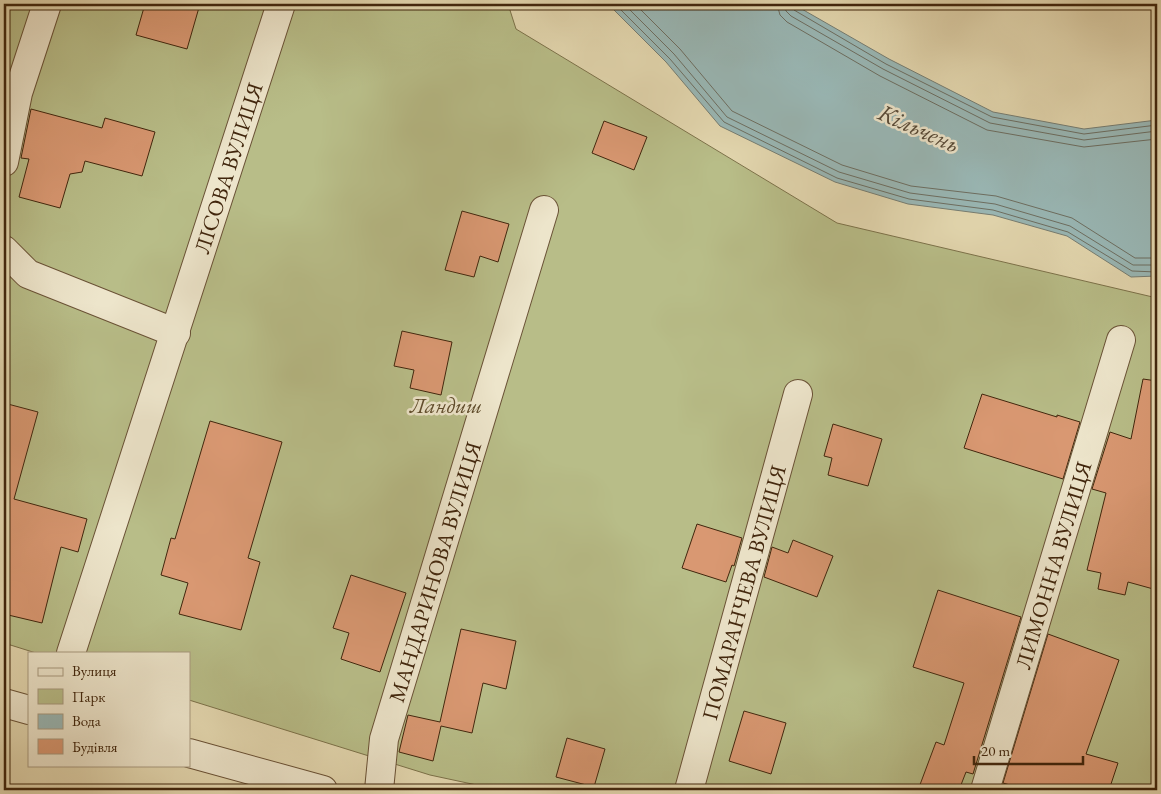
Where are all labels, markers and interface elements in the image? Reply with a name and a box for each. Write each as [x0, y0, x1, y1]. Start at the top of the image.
street label: ЛІСОВА ВУЛИЦЯ [187, 78, 269, 257]
water label: Кільчень [873, 96, 964, 160]
park label: Ландиш [409, 391, 482, 420]
street label: МАНДАРИНОВА ВУЛИЦЯ [381, 438, 488, 706]
street label: ЛИМОННА ВУЛИЦЯ [1008, 457, 1098, 672]
street label: ПОМАРАНЧЕВА ВУЛИЦЯ [694, 461, 792, 723]
legend [28, 652, 190, 766]
text: Вулиця [72, 661, 117, 680]
text: Парк [72, 687, 105, 706]
text: Вода [72, 711, 101, 730]
scale bar [974, 734, 1082, 766]
text: Будівля [72, 737, 118, 756]
text: 20 m [981, 741, 1010, 760]

